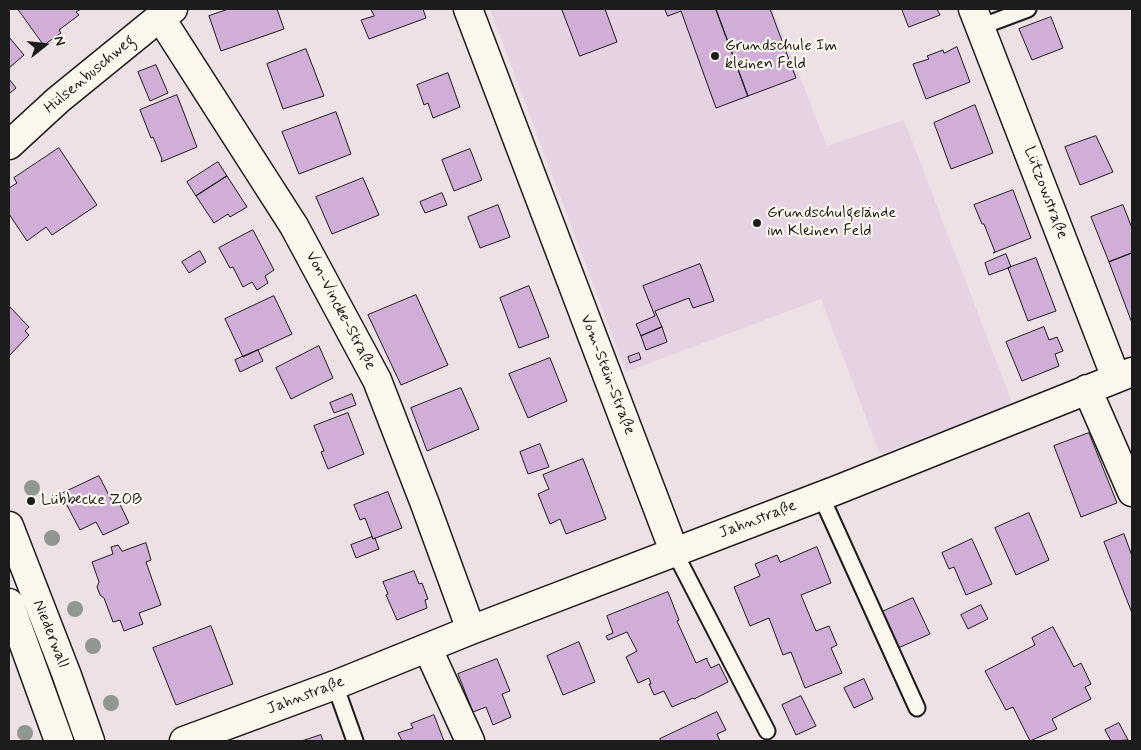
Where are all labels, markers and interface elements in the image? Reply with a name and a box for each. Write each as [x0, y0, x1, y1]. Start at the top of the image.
north arrow [20, 20, 70, 70]
street label: Hülsenbuschweg [41, 32, 139, 118]
text: N [49, 34, 69, 48]
place label: Grundschule Im kleinen Feld [725, 37, 837, 75]
marker: Grundschule Im kleinen Feld [709, 50, 721, 62]
street label: Lützowstraße [1019, 144, 1071, 242]
place label: Grundschulgelände im Kleinen Feld [767, 204, 896, 242]
marker: Grundschulgelände im Kleinen Feld [751, 217, 763, 229]
street label: Von-Vincke-Straße [301, 248, 379, 374]
street label: Vom-Stein-Straße [575, 312, 639, 438]
place label: Lübbecke ZOB [41, 491, 142, 511]
marker: Lübbecke ZOB [25, 495, 37, 507]
street label: Jahnstraße [717, 497, 799, 543]
street label: Niederwall [28, 598, 72, 670]
street label: Jahnstraße [265, 673, 347, 719]

